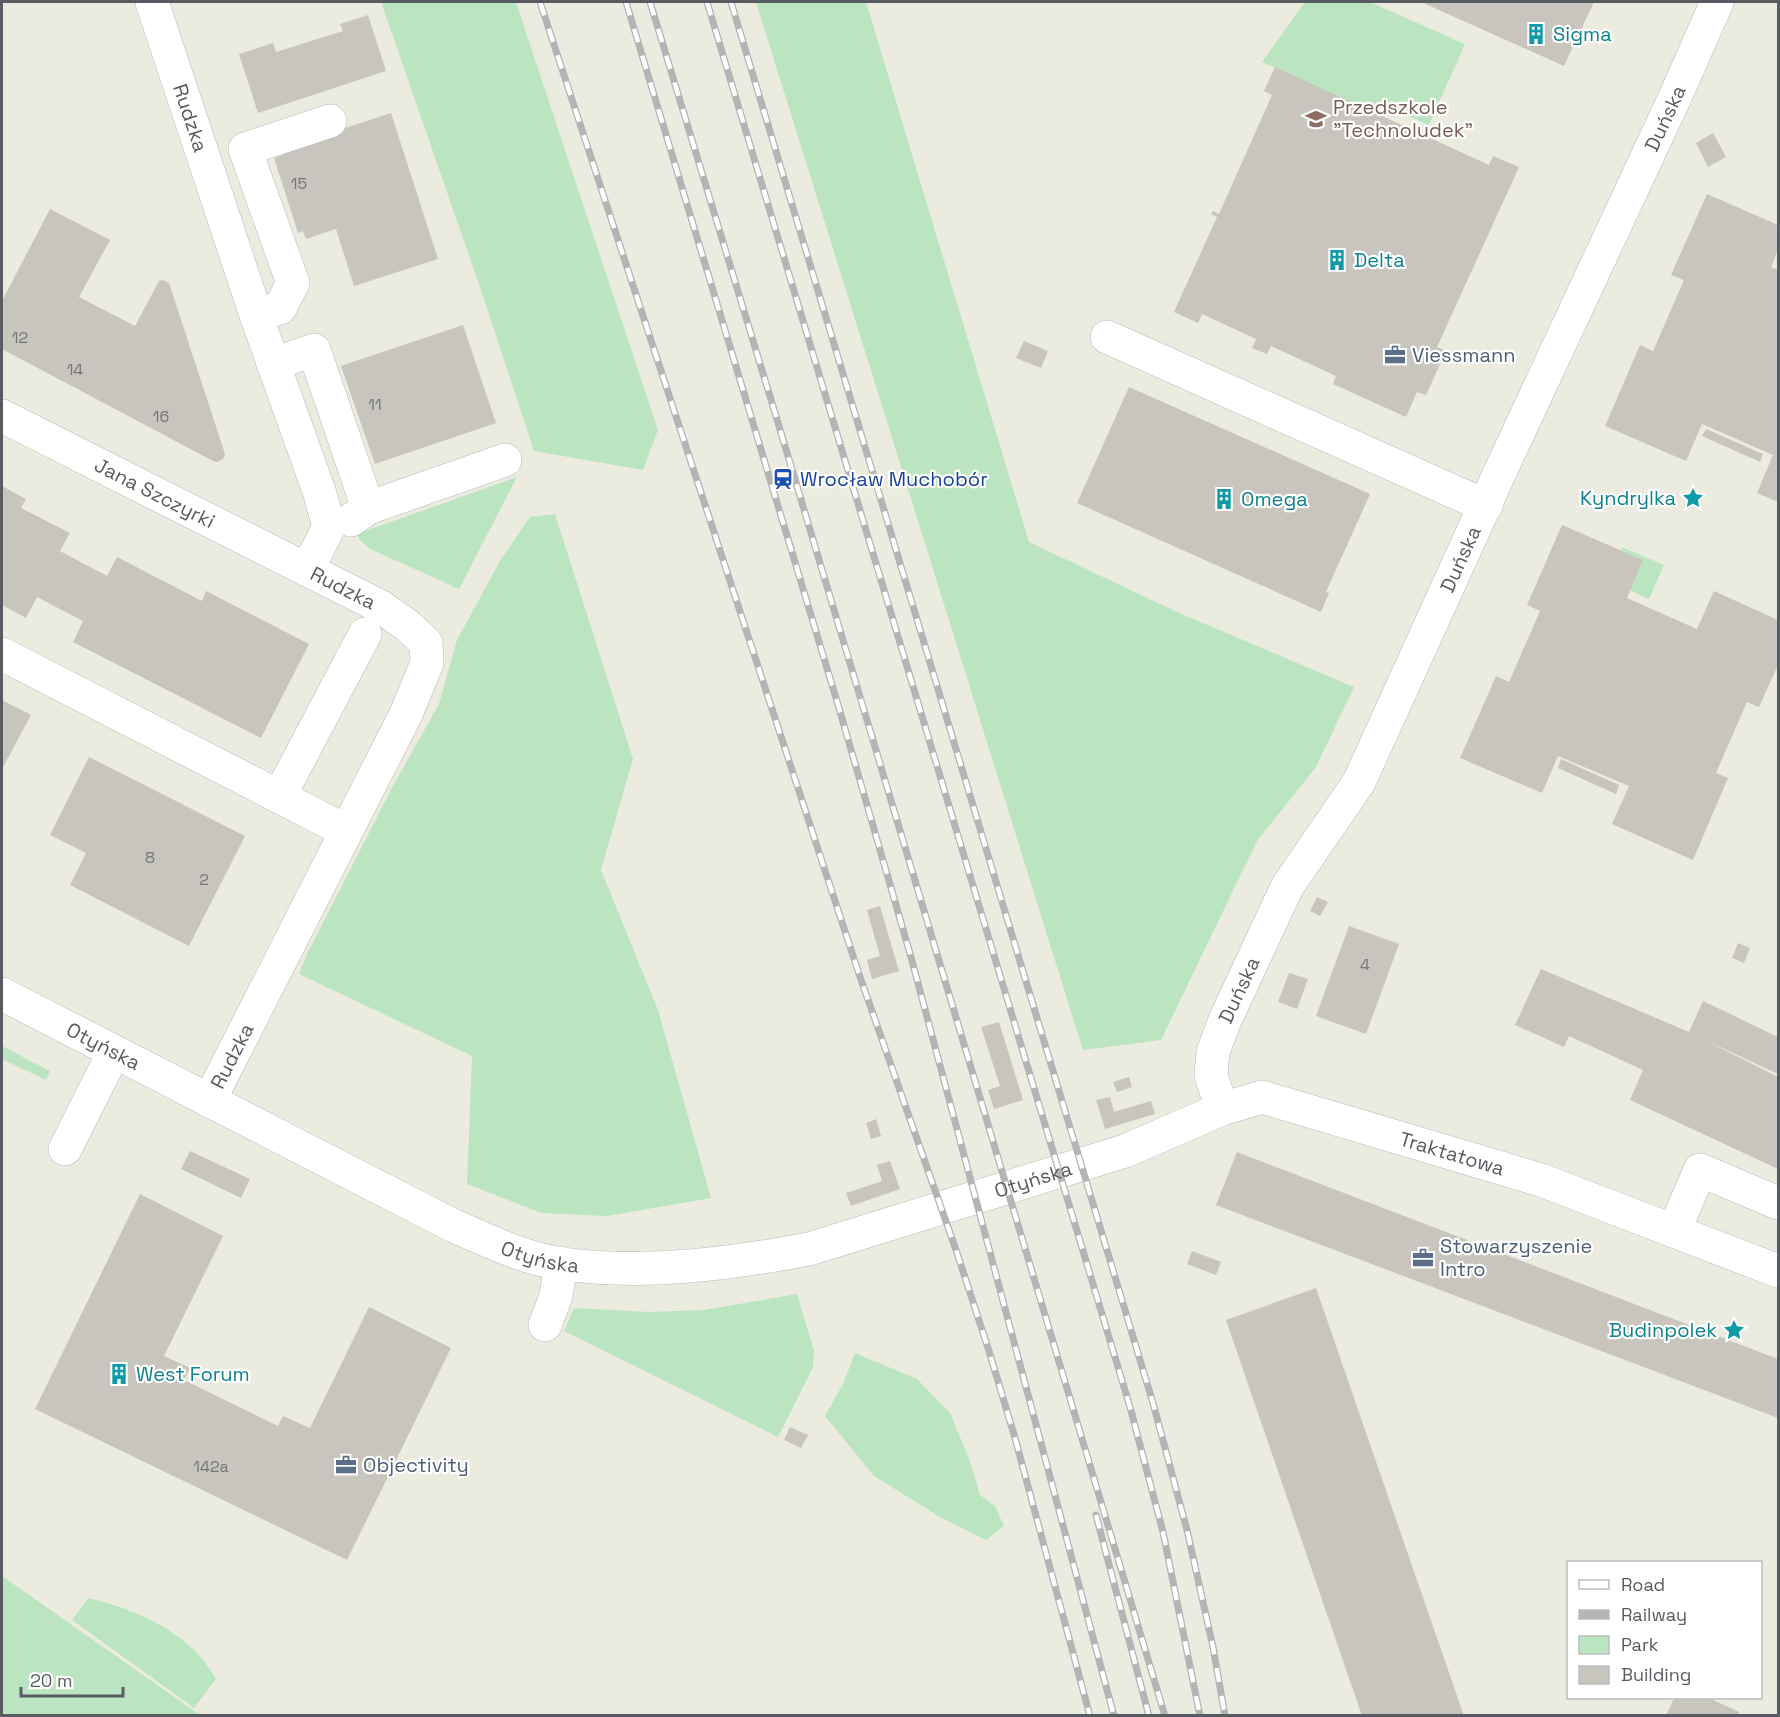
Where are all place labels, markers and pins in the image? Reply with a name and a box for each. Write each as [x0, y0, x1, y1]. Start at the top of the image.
place label: Sigma [1553, 21, 1612, 47]
building icon: Sigma [1524, 22, 1548, 46]
place label: Przedszkole "Technoludek" [1333, 94, 1473, 143]
school or university icon: Przedszkole "Technoludek" [1304, 107, 1328, 131]
place label: Delta [1354, 247, 1405, 273]
building icon: Delta [1325, 248, 1349, 272]
place label: Viessmann [1412, 342, 1515, 368]
office icon: Viessmann [1383, 343, 1407, 367]
place label: Wrocław Muchobór [800, 466, 988, 492]
station icon: Wrocław Muchobór [771, 467, 795, 491]
place label: Kyndrylka [1580, 485, 1676, 511]
place label: Omega [1241, 486, 1308, 512]
place icon: Kyndrylka [1681, 486, 1705, 510]
building icon: Omega [1212, 487, 1236, 511]
place label: Stowarzyszenie Intro [1440, 1233, 1592, 1282]
office icon: Stowarzyszenie Intro [1411, 1246, 1435, 1270]
place label: Budinpolek [1609, 1317, 1717, 1343]
place icon: Budinpolek [1722, 1318, 1746, 1342]
place label: West Forum [136, 1361, 250, 1387]
building icon: West Forum [107, 1362, 131, 1386]
place label: Objectivity [363, 1452, 469, 1478]
office icon: Objectivity [334, 1453, 358, 1477]

